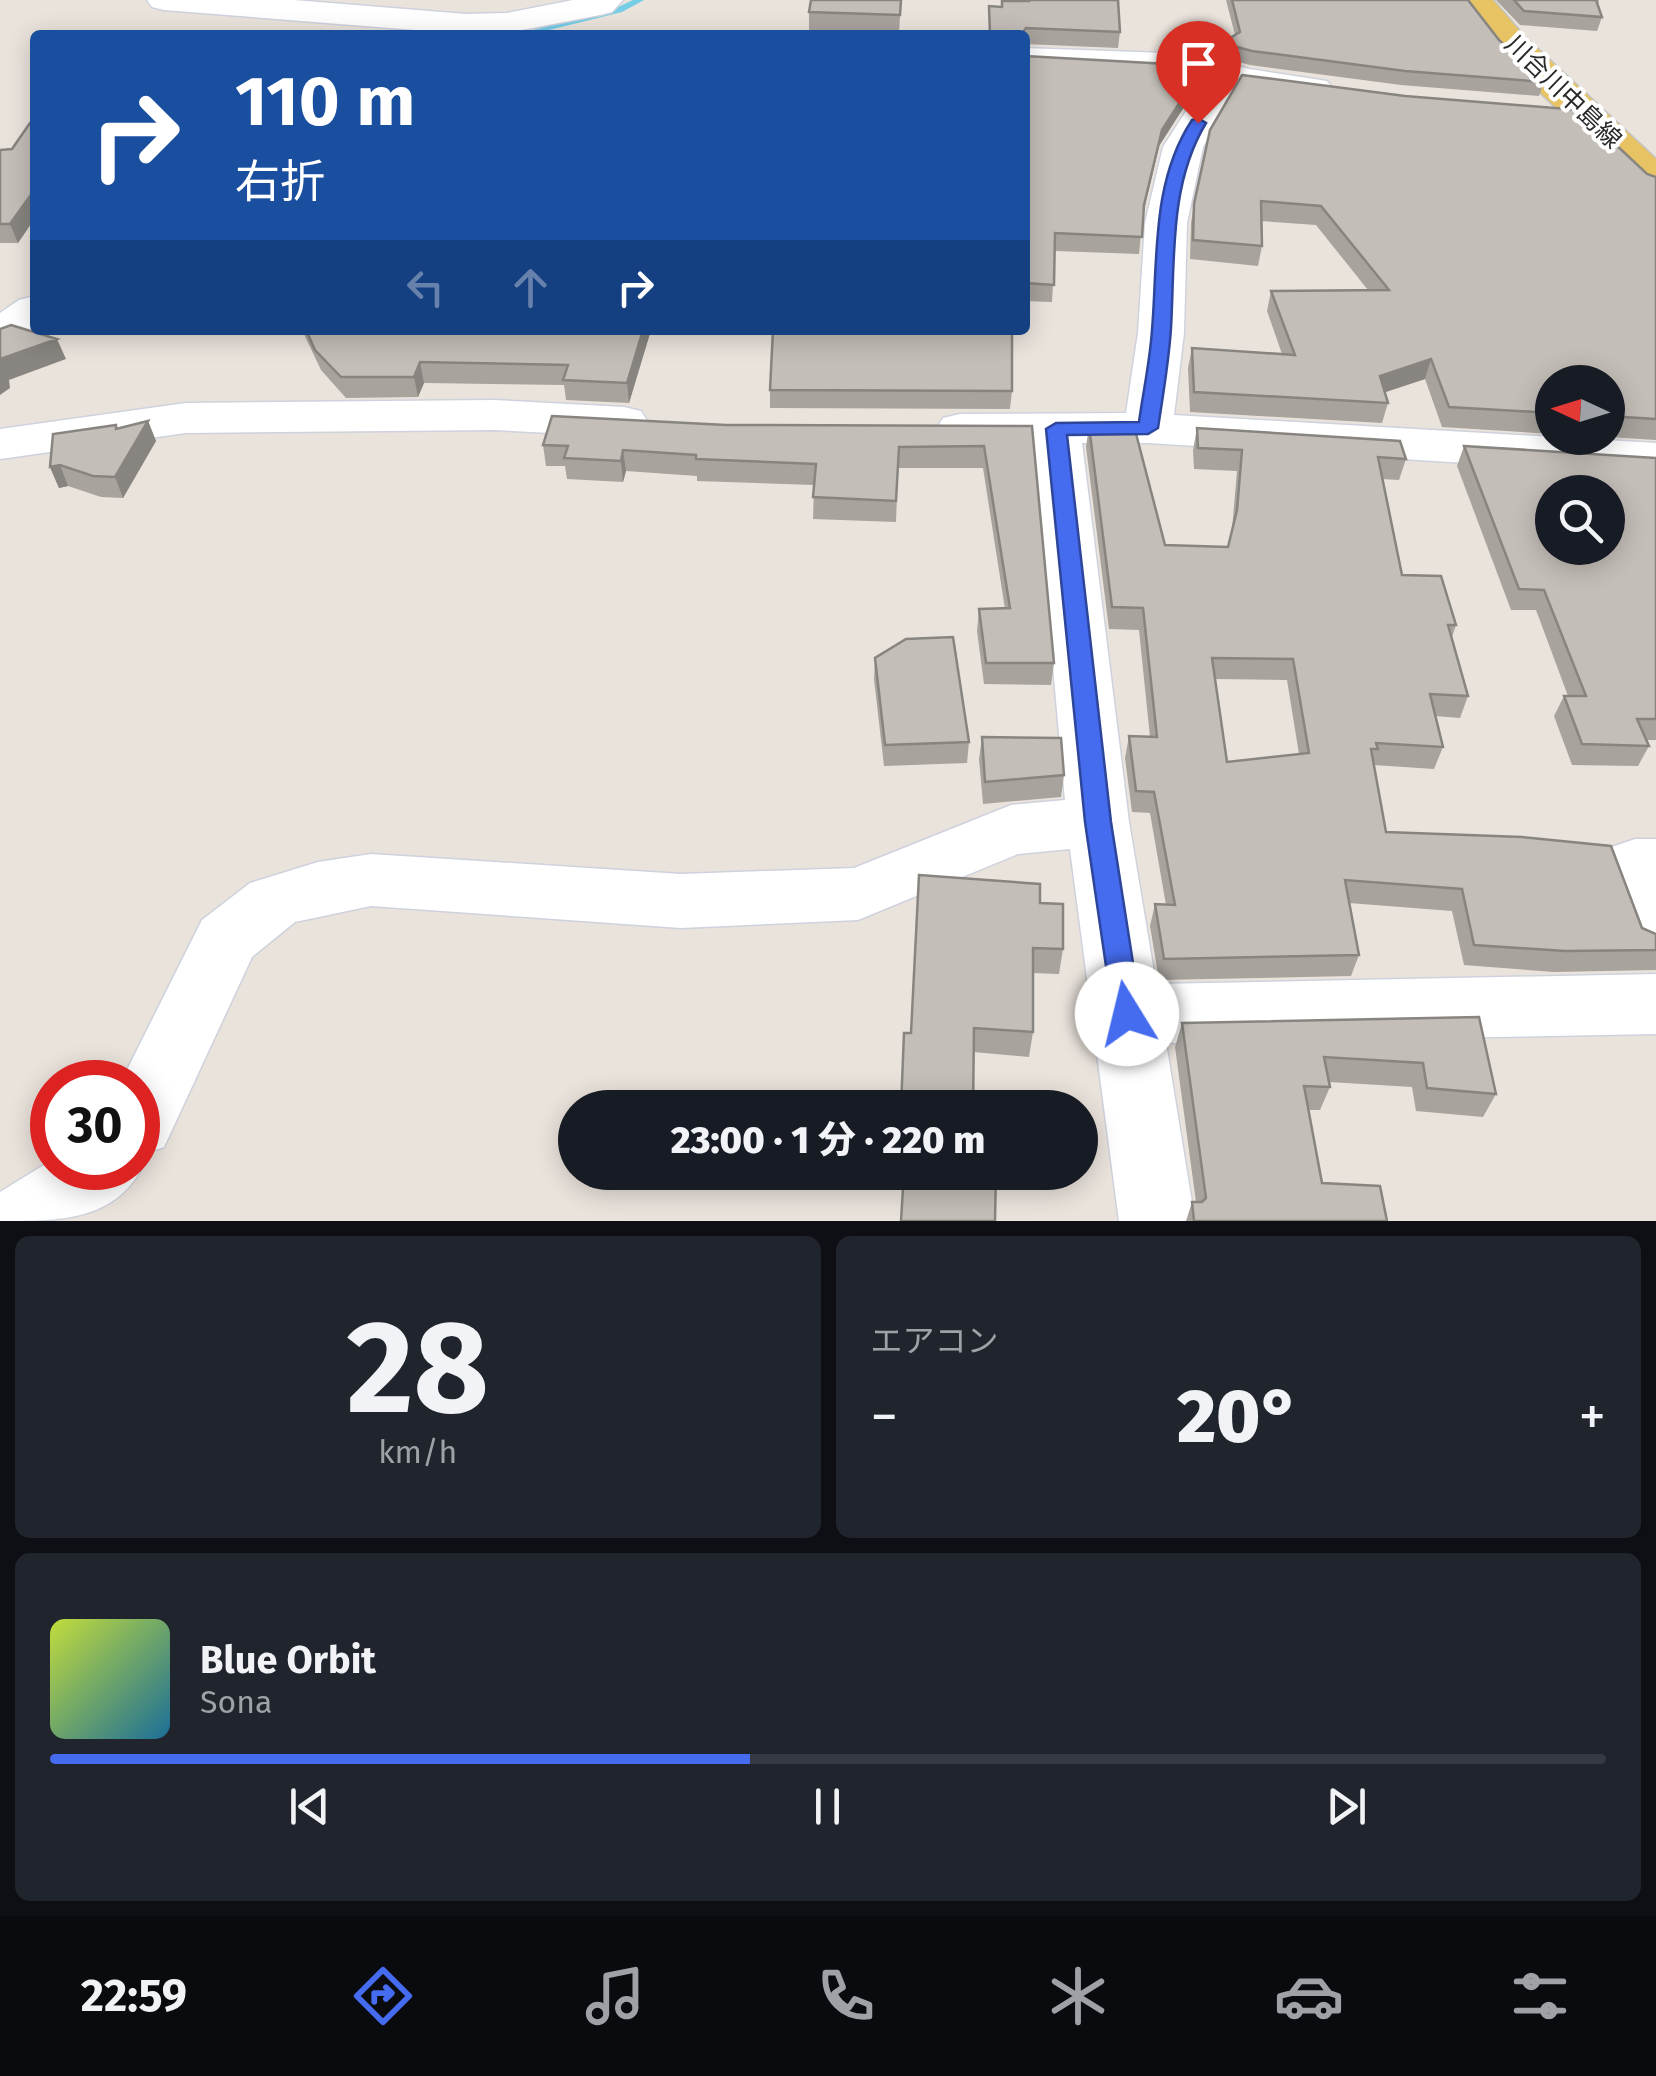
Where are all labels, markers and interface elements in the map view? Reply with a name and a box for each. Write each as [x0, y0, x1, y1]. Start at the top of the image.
pin [1156, 21, 1241, 124]
street label: 川合川中島線 [1499, 29, 1627, 155]
icon: arrive [1171, 36, 1226, 91]
text: 110 m [235, 60, 415, 144]
icon: right [70, 70, 200, 200]
text: 右折 [235, 155, 325, 209]
icon: left [398, 260, 453, 315]
icon: ahead [503, 260, 558, 315]
icon: right [608, 260, 663, 315]
north arrow [1535, 365, 1625, 455]
map controls [1535, 365, 1625, 565]
button: search [1535, 475, 1625, 565]
position arrow [1075, 962, 1179, 1066]
speed limit sign: 30 [30, 1060, 160, 1190]
text: 23:00 · 1 分 · 220 m [671, 1117, 985, 1163]
text: 28 [346, 1290, 489, 1446]
text: エアコン [871, 1322, 999, 1360]
text: 20° [1177, 1372, 1300, 1462]
text: − [871, 1384, 898, 1450]
text: + [1579, 1384, 1606, 1450]
text: km/h [378, 1433, 457, 1471]
text: Blue Orbit [200, 1637, 376, 1683]
text: Sona [200, 1683, 272, 1721]
icon: previous [282, 1779, 337, 1834]
icon: pause [800, 1779, 855, 1834]
icon: next [1319, 1779, 1374, 1834]
icon: directions [348, 1961, 418, 2031]
icon: music [580, 1961, 650, 2031]
icon: phone [811, 1961, 881, 2031]
icon: climate [1043, 1961, 1113, 2031]
icon: car [1274, 1961, 1344, 2031]
icon: filters [1505, 1961, 1575, 2031]
text: 22:59 [81, 1969, 187, 2023]

